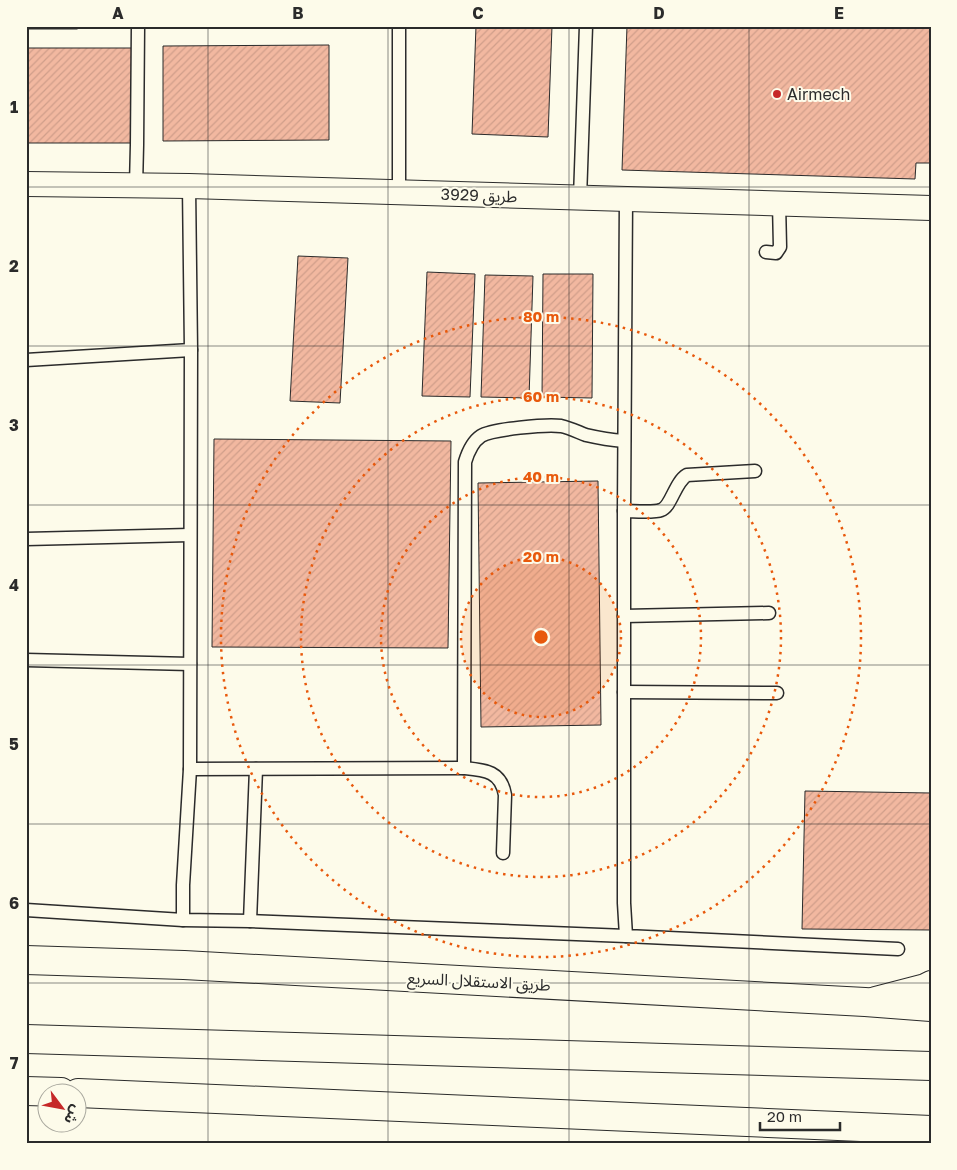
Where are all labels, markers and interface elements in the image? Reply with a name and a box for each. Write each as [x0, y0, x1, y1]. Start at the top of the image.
text: A [112, 3, 124, 23]
text: B [292, 3, 304, 23]
text: C [472, 3, 484, 23]
text: D [653, 3, 665, 23]
text: E [834, 3, 844, 23]
place label: Airmech [787, 84, 850, 104]
marker: Airmech [771, 88, 783, 100]
text: 1 [10, 97, 18, 117]
street label: طريق 3929 [440, 184, 518, 207]
text: 2 [9, 256, 19, 276]
text: 80 m [523, 307, 559, 325]
text: 60 m [523, 387, 559, 405]
text: 3 [9, 415, 19, 435]
text: 40 m [523, 467, 559, 485]
text: 20 m [523, 547, 559, 565]
text: 4 [9, 575, 19, 595]
centre of rings [532, 628, 550, 646]
text: 5 [9, 734, 19, 754]
text: 6 [9, 893, 19, 913]
street label: طريق الاستقلال السريع [407, 967, 551, 998]
text: 7 [10, 1053, 19, 1073]
north arrow [38, 1082, 88, 1132]
scale bar [760, 1100, 840, 1132]
text: ش [61, 1103, 86, 1128]
text: 20 m [767, 1107, 802, 1125]

